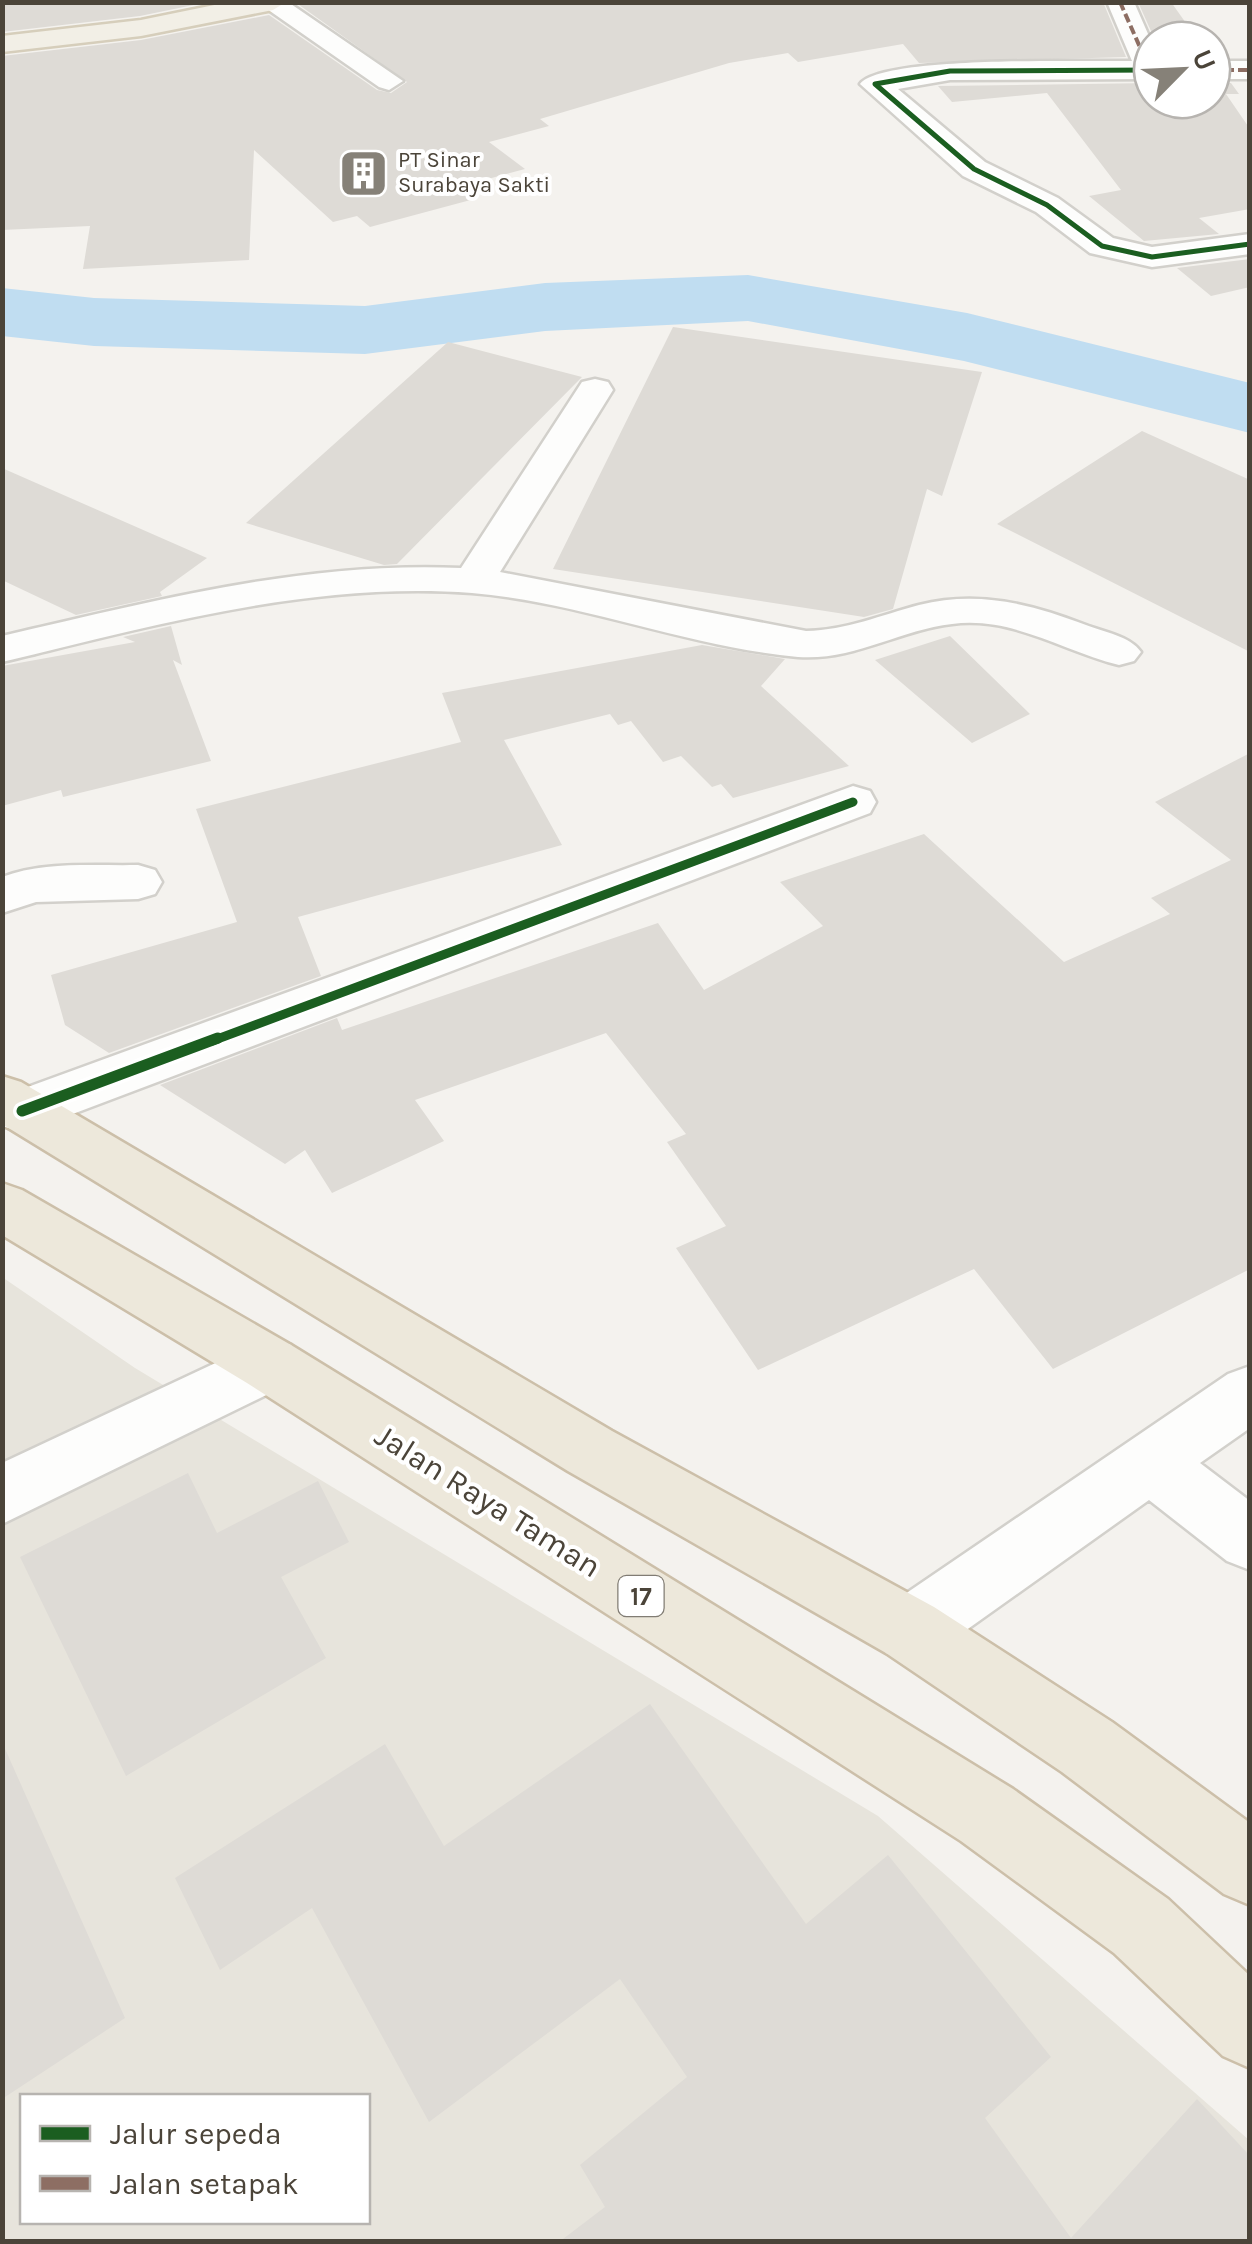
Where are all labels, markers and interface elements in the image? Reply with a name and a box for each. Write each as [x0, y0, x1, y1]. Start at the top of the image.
north arrow [1132, 20, 1232, 120]
text: U [1185, 44, 1223, 76]
building icon: PT Sinar Surabaya Sakti [337, 147, 389, 199]
place label: PT Sinar Surabaya Sakti [398, 147, 550, 198]
street label: Jalan Raya Taman [368, 1417, 608, 1585]
road number: 17 [618, 1576, 664, 1616]
legend [20, 2094, 370, 2224]
text: Jalur sepeda [110, 2116, 282, 2152]
text: Jalan setapak [110, 2166, 299, 2202]

